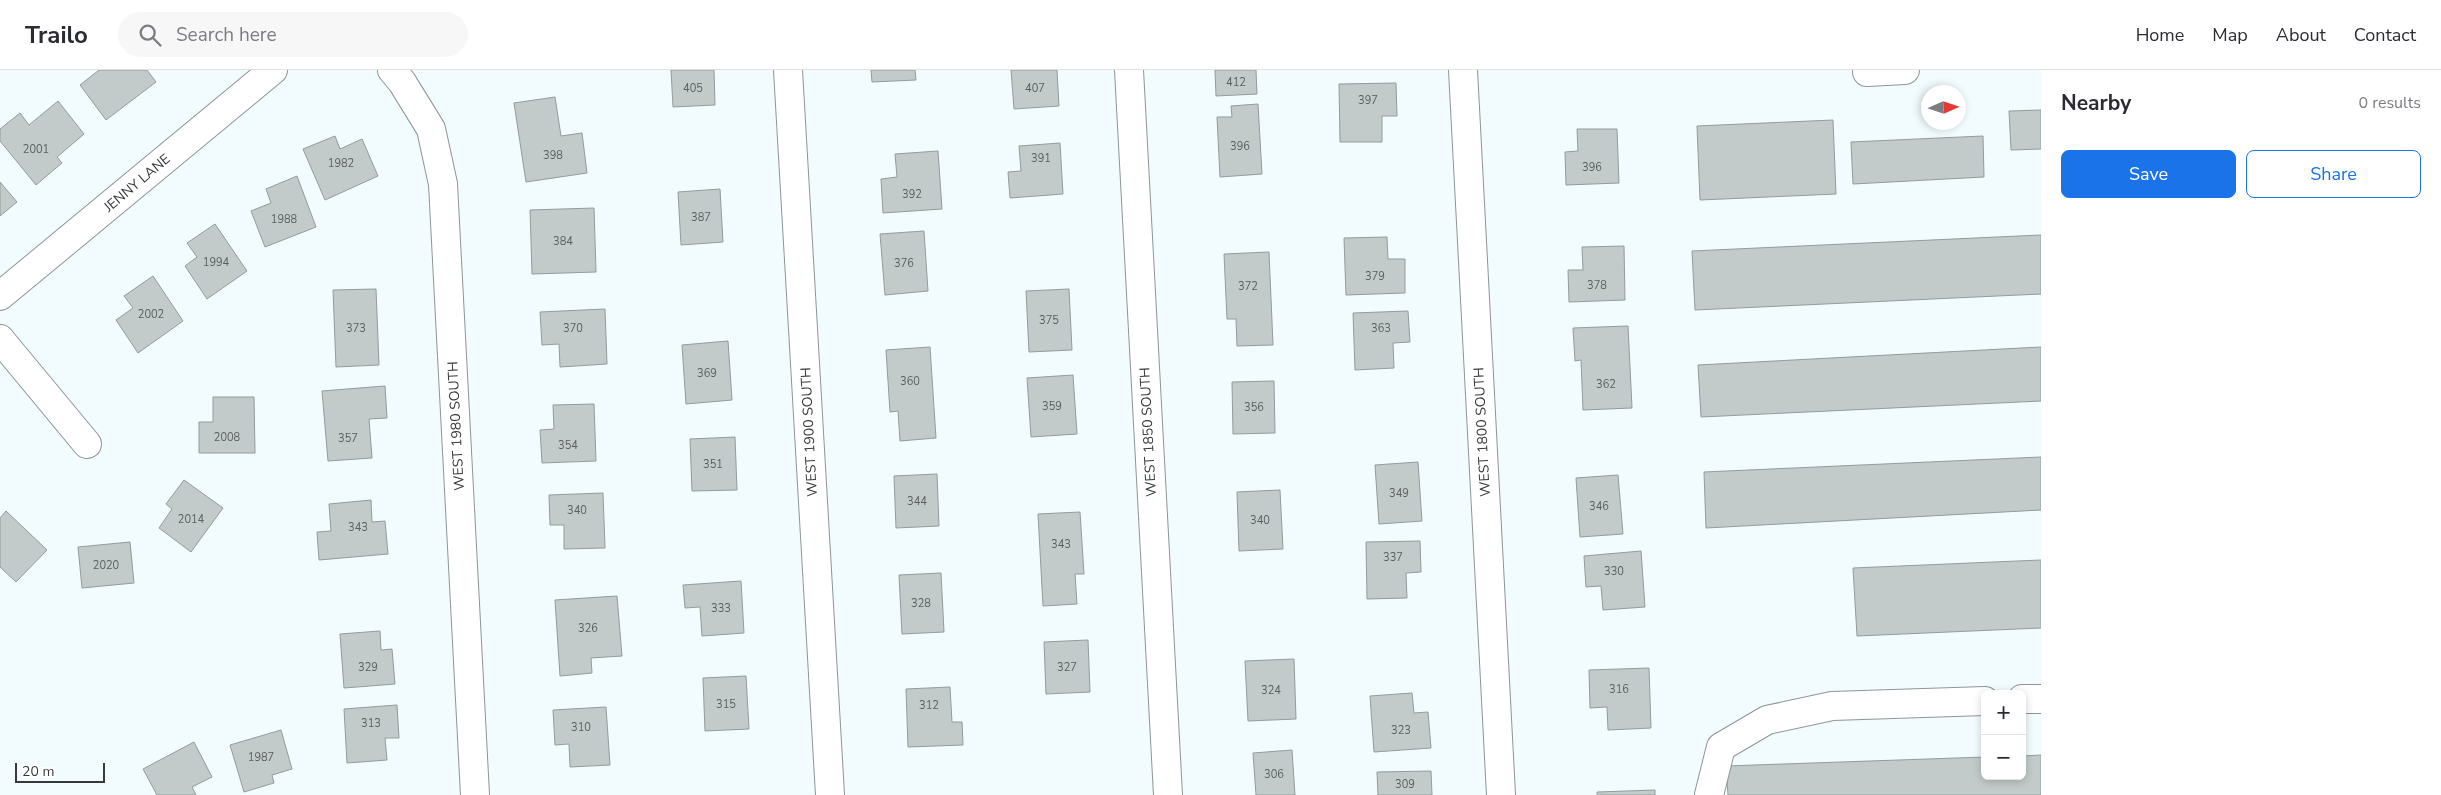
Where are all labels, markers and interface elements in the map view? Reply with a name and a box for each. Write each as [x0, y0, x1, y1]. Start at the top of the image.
search box [118, 12, 468, 57]
text: Trailo [25, 19, 88, 51]
icon: search [136, 21, 164, 49]
text: Search here [176, 22, 277, 48]
text: Home [2136, 23, 2184, 47]
text: Map [2212, 23, 2248, 47]
text: About [2276, 23, 2326, 47]
text: Contact [2354, 23, 2416, 47]
house number: 412 [1226, 75, 1246, 90]
house number: 405 [683, 81, 703, 96]
house number: 407 [1025, 81, 1045, 96]
north arrow [1921, 85, 1966, 130]
text: Nearby [2061, 89, 2131, 117]
text: 0 results [2359, 92, 2421, 114]
house number: 397 [1358, 93, 1378, 108]
house number: 396 [1230, 139, 1250, 154]
house number: 2001 [23, 142, 49, 157]
house number: 398 [543, 148, 563, 163]
street label: JENNY LANE [99, 150, 174, 217]
button: Save [2061, 150, 2236, 198]
button: Share [2246, 150, 2421, 198]
house number: 391 [1031, 151, 1051, 166]
house number: 1982 [328, 156, 354, 171]
house number: 396 [1582, 160, 1602, 175]
house number: 392 [902, 187, 922, 202]
house number: 387 [691, 210, 711, 225]
house number: 1988 [271, 212, 298, 227]
house number: 384 [553, 234, 573, 249]
house number: 1994 [203, 255, 230, 270]
house number: 376 [894, 256, 914, 271]
house number: 379 [1365, 269, 1385, 284]
house number: 378 [1587, 278, 1607, 293]
house number: 372 [1238, 279, 1258, 294]
house number: 2002 [138, 307, 164, 322]
house number: 375 [1039, 313, 1059, 328]
house number: 373 [346, 321, 366, 336]
house number: 370 [563, 321, 583, 336]
house number: 363 [1371, 321, 1391, 336]
street label: WEST 1980 SOUTH [443, 361, 469, 491]
house number: 369 [697, 366, 717, 381]
street label: WEST 1900 SOUTH [796, 367, 822, 497]
street label: WEST 1850 SOUTH [1135, 367, 1161, 497]
street label: WEST 1800 SOUTH [1469, 367, 1495, 497]
house number: 360 [900, 374, 920, 389]
house number: 362 [1596, 377, 1616, 392]
house number: 359 [1042, 399, 1062, 414]
house number: 356 [1244, 400, 1264, 415]
house number: 2008 [214, 430, 241, 445]
house number: 357 [338, 431, 358, 446]
house number: 354 [558, 438, 578, 453]
house number: 351 [703, 457, 723, 472]
house number: 349 [1389, 486, 1409, 501]
house number: 344 [907, 494, 927, 509]
house number: 346 [1589, 499, 1609, 514]
house number: 340 [567, 503, 587, 518]
house number: 2014 [178, 512, 205, 527]
house number: 340 [1250, 513, 1270, 528]
house number: 343 [348, 520, 368, 535]
house number: 343 [1051, 537, 1071, 552]
house number: 337 [1383, 550, 1403, 565]
house number: 2020 [93, 558, 120, 573]
house number: 330 [1604, 564, 1624, 579]
house number: 328 [911, 596, 931, 611]
house number: 333 [711, 601, 731, 616]
house number: 326 [578, 621, 598, 636]
house number: 329 [358, 660, 378, 675]
house number: 327 [1057, 660, 1077, 675]
house number: 316 [1609, 682, 1629, 697]
house number: 324 [1261, 683, 1281, 698]
map controls [1981, 690, 2026, 780]
button: + [1981, 690, 2026, 735]
house number: 315 [716, 697, 736, 712]
house number: 312 [919, 698, 939, 713]
house number: 313 [361, 716, 381, 731]
house number: 310 [571, 720, 591, 735]
house number: 323 [1391, 723, 1411, 738]
button: − [1981, 735, 2026, 780]
house number: 1987 [248, 750, 274, 765]
scale bar [15, 760, 105, 783]
text: 20 m [22, 762, 54, 781]
house number: 306 [1264, 767, 1284, 782]
house number: 309 [1395, 777, 1415, 792]

